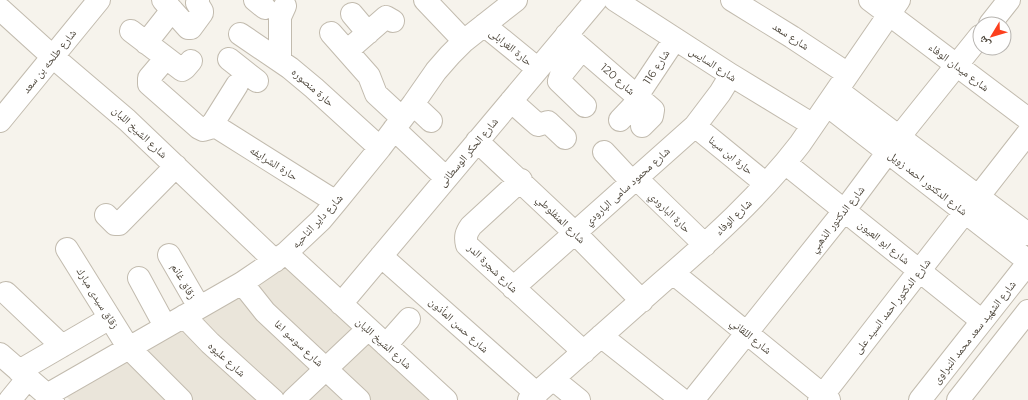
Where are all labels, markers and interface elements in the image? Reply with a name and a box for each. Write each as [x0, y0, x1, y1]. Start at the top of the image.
north arrow [972, 16, 1012, 56]
street label: شارع سعد [770, 19, 812, 53]
street label: حارة الغرابلى [487, 25, 535, 69]
street label: شارع طلحه بن سعد [19, 26, 79, 96]
street label: شارع ميدان الوفاء [926, 40, 992, 94]
street label: شارع السايس [687, 43, 739, 85]
street label: شارع 116 [640, 47, 672, 87]
street label: شارع 120 [598, 60, 638, 98]
street label: حارة منصوره [289, 65, 337, 109]
street label: شارع الشيخ اللبان [110, 103, 170, 161]
street label: شارع الحكر الوسطانى [435, 115, 501, 189]
street label: حارة ابن سينا [706, 133, 756, 177]
street label: حارة الشرايفه [248, 143, 300, 183]
street label: شارع محمود سامى البارودي [581, 144, 674, 229]
street label: شارع الدكتور احمد زويل [886, 148, 970, 218]
street label: شارع الدكتور الذهبي [806, 183, 869, 256]
street label: حارة البارودي [645, 189, 694, 237]
street label: شارع داير الناحيه [288, 191, 346, 251]
street label: شارع المنفلوطي [532, 192, 589, 247]
street label: شارع الوفاء [712, 196, 754, 238]
street label: شارع ابو العيون [855, 217, 913, 267]
street label: شارع شجرة الدر [464, 240, 521, 295]
street label: شارع الدكتور احمد السيد على [850, 256, 934, 356]
street label: زقاق غانم [167, 261, 200, 302]
street label: زقاق سيدى مبارك [74, 265, 122, 331]
street label: شارع الشهيد سعد محمد النبراوى [929, 277, 1019, 387]
street label: شارع حسن المأذون [426, 294, 492, 356]
street label: شارع الشيخ اللبان [353, 314, 415, 372]
street label: شارع اللقاني [726, 315, 774, 358]
street label: شارع سوسو اغا [271, 317, 327, 369]
street label: شارع عليوه [205, 339, 249, 379]

